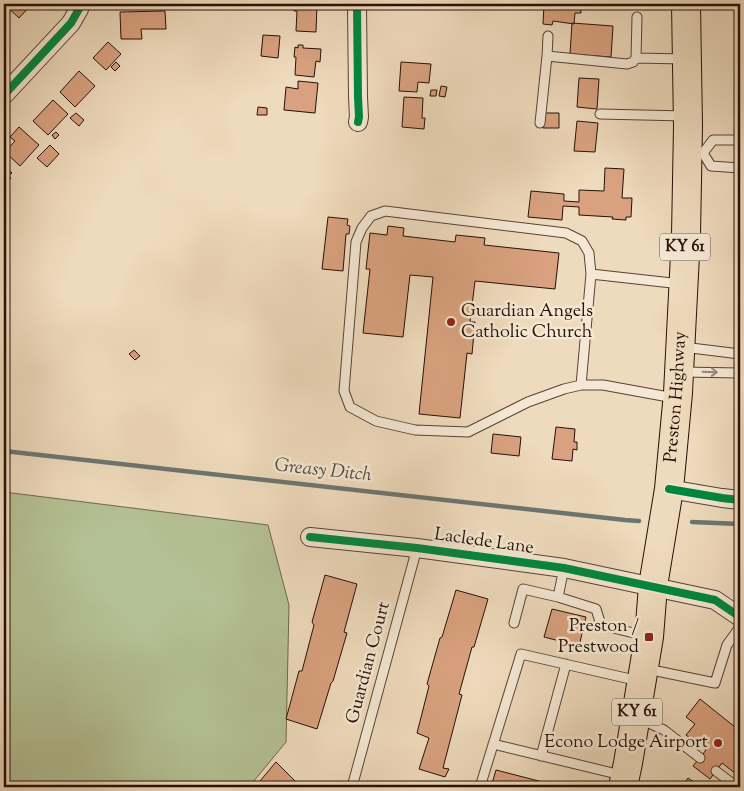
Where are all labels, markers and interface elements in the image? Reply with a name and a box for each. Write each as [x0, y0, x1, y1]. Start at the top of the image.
road number: KY 61 [660, 233, 710, 260]
place label: Guardian Angels Catholic Church [461, 299, 593, 346]
marker: Guardian Angels Catholic Church [445, 316, 457, 328]
street label: Preston Highway [659, 331, 694, 464]
one-way arrow [701, 368, 717, 377]
water label: Greasy Ditch [273, 452, 374, 490]
street label: Laclede Lane [432, 522, 536, 562]
street label: Guardian Court [340, 599, 398, 727]
place label: Preston / Prestwood [558, 614, 640, 661]
marker: Preston / Prestwood [643, 631, 655, 643]
road number: KY 61 [612, 699, 662, 726]
place label: Econo Lodge Airport [544, 730, 708, 756]
marker: Econo Lodge Airport [712, 737, 724, 749]

